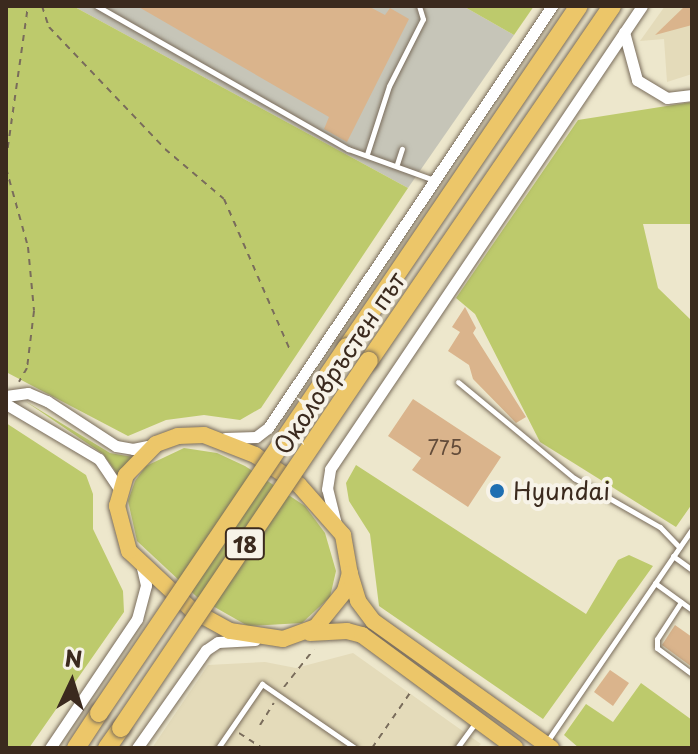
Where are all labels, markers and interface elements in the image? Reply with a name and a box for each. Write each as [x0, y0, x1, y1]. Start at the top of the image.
street label: Околовръстен път [267, 266, 411, 460]
house number: 775 [428, 435, 462, 459]
place label: Hyundai [513, 477, 610, 505]
marker: Hyundai [488, 482, 506, 500]
road number: 18 [223, 526, 267, 562]
text: N [64, 640, 84, 675]
north arrow [32, 642, 112, 722]

